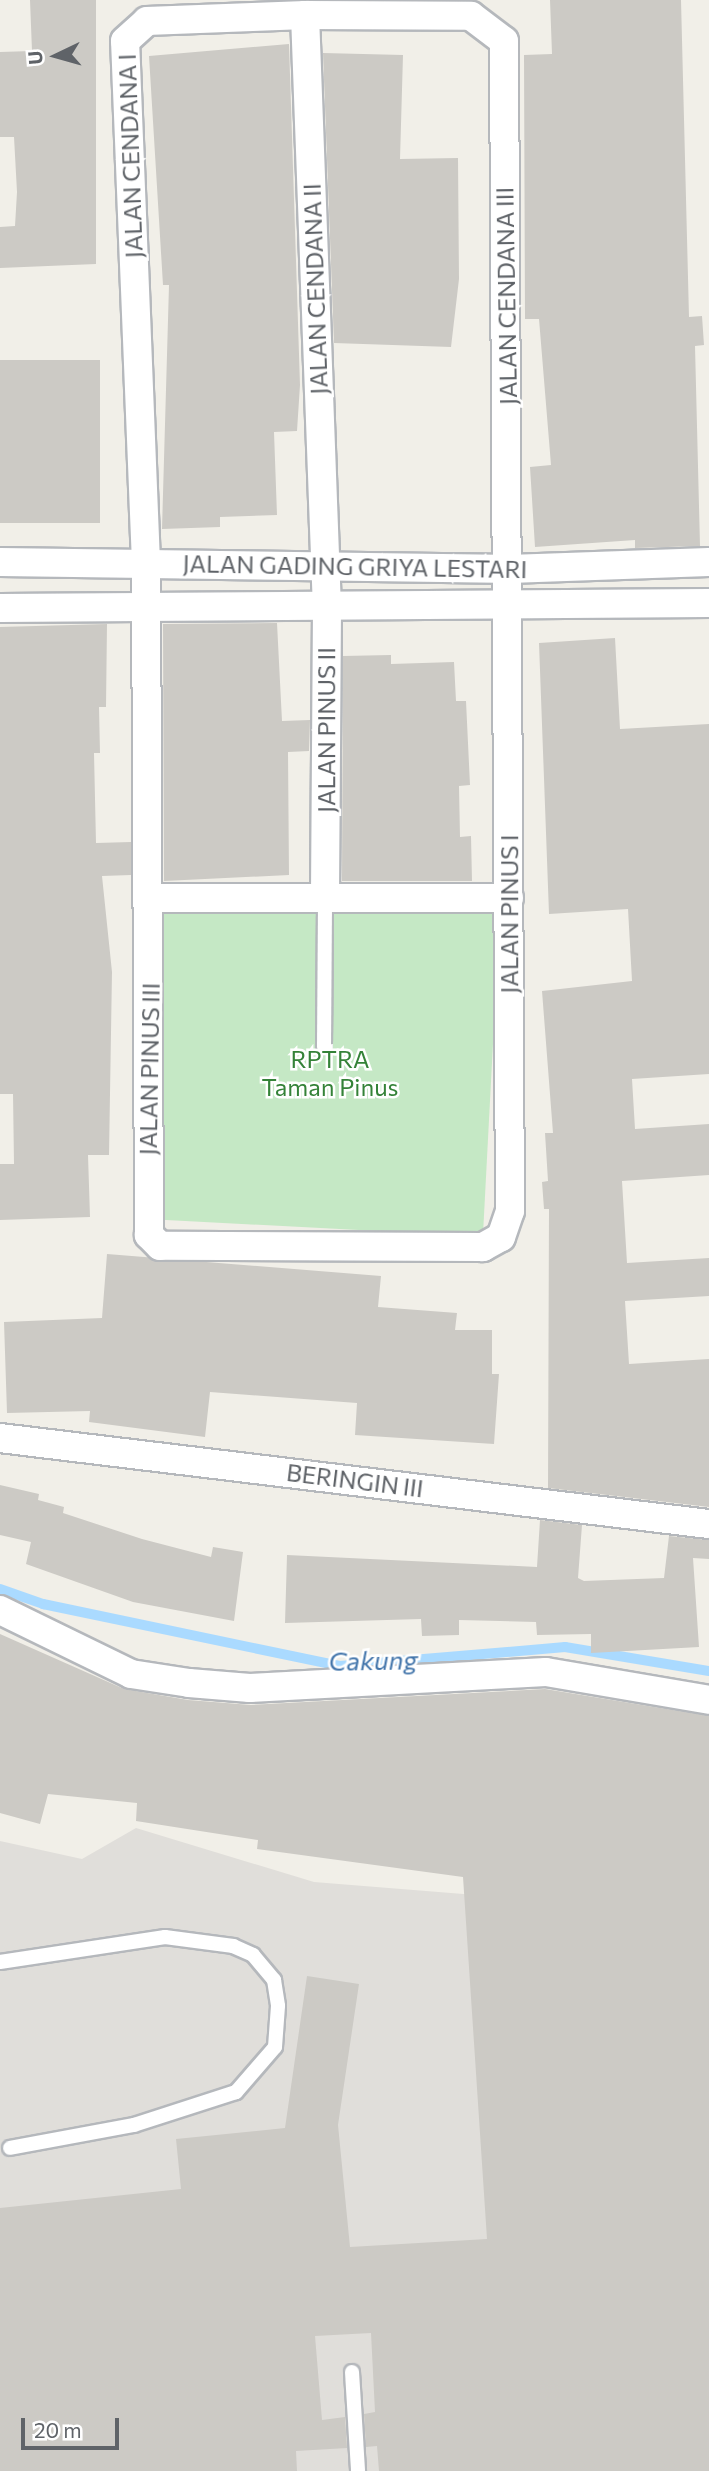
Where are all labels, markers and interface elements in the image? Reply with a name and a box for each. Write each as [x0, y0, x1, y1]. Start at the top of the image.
north arrow [21, 21, 91, 91]
text: U [23, 50, 47, 66]
street label: JALAN CENDANA I [112, 53, 148, 259]
street label: JALAN CENDANA II [297, 183, 333, 395]
street label: JALAN CENDANA III [490, 187, 522, 405]
street label: JALAN GADING GRIYA LESTARI [182, 549, 528, 583]
street label: JALAN PINUS II [312, 647, 340, 813]
street label: JALAN PINUS I [495, 834, 523, 994]
street label: JALAN PINUS III [133, 982, 165, 1156]
park label: RPTRA Taman Pinus [261, 1045, 399, 1101]
street label: BERINGIN III [285, 1457, 425, 1503]
water label: Cakung [328, 1644, 418, 1676]
scale bar [24, 2404, 122, 2448]
text: 20 m [34, 2417, 82, 2442]

